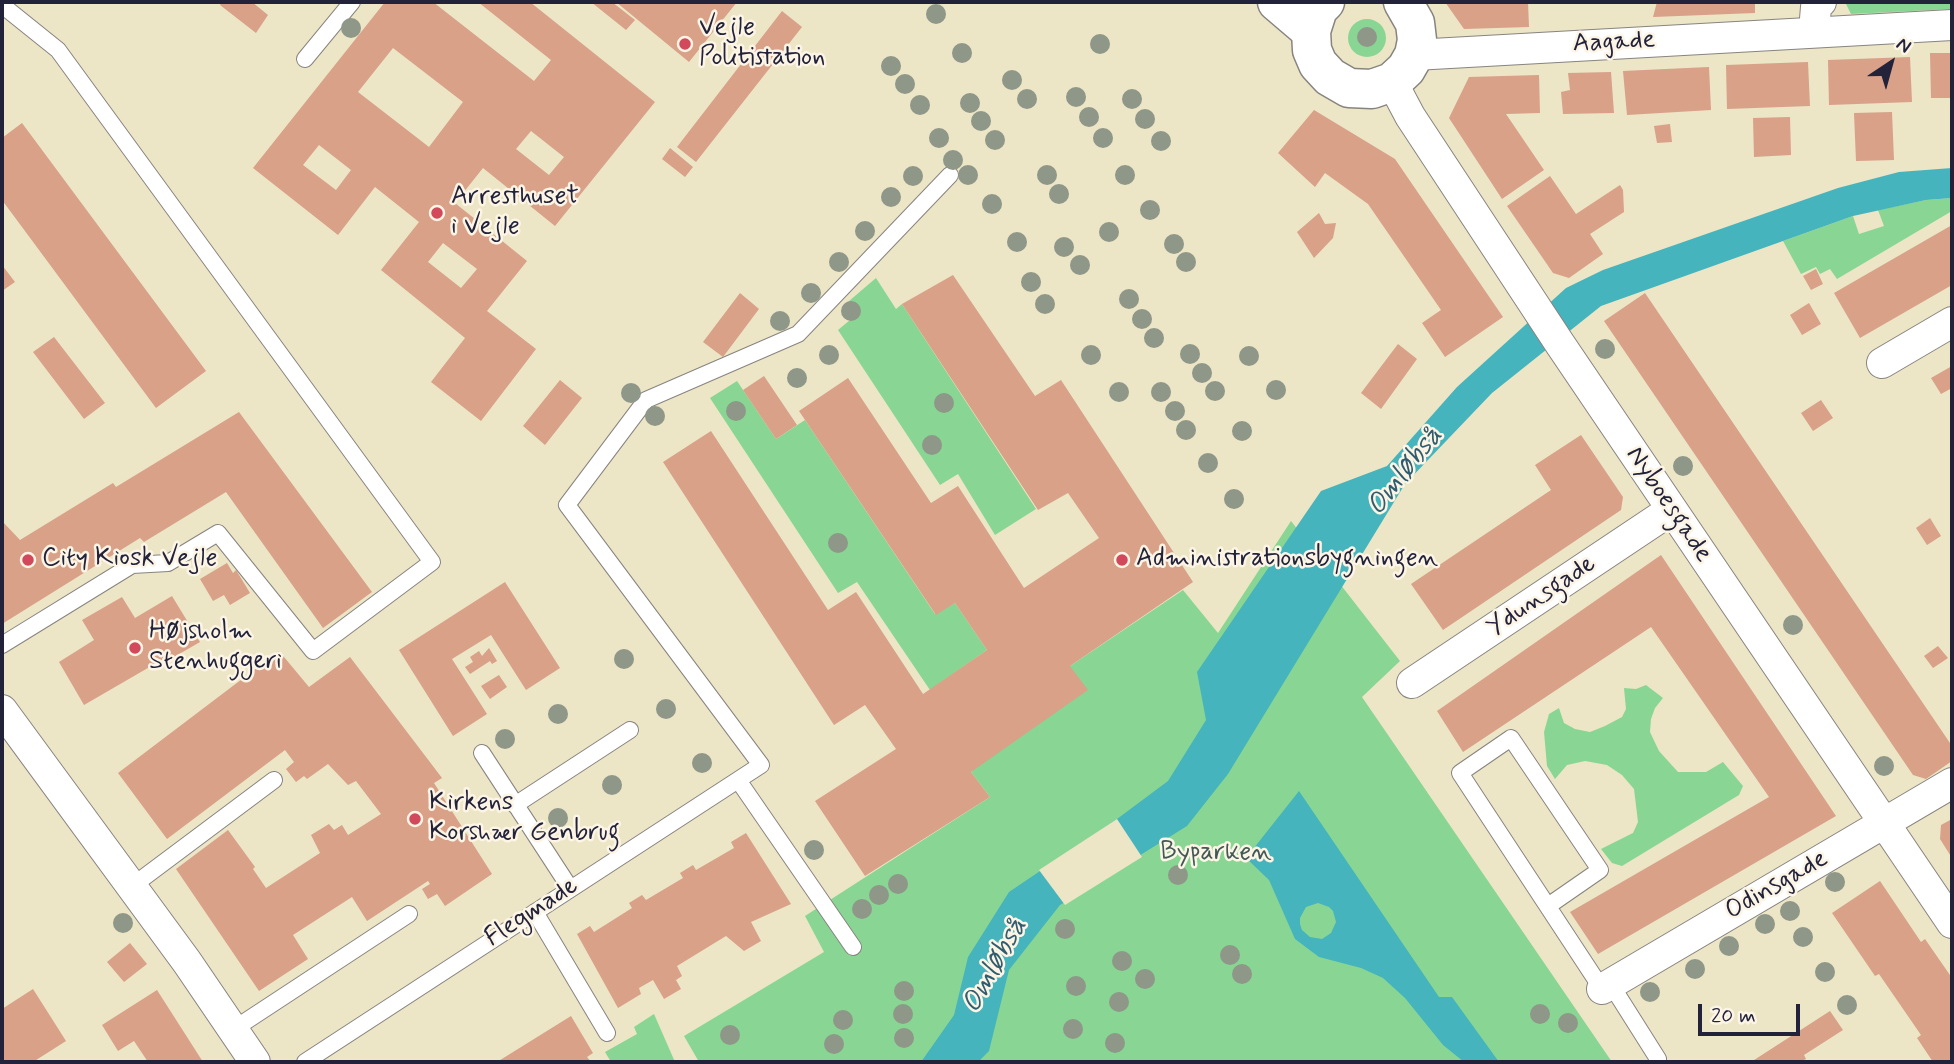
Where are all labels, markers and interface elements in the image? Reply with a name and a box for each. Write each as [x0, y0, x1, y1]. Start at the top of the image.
place label: Vejle Politistation [699, 13, 825, 74]
street label: Aagade [1572, 25, 1656, 61]
north arrow [1856, 28, 1926, 98]
text: N [1891, 32, 1916, 59]
marker: Vejle Politistation [677, 36, 693, 52]
place label: Arresthuset i Vejle [451, 182, 579, 244]
marker: Arresthuset i Vejle [429, 205, 445, 221]
water label: Omløbså [1361, 421, 1451, 523]
street label: Nyboesgade [1618, 441, 1718, 569]
place label: City Kiosk Vejle [42, 544, 217, 576]
place label: Administrationsbygningen [1136, 544, 1438, 576]
street label: Ydunsgade [1482, 549, 1602, 645]
marker: City Kiosk Vejle [20, 552, 36, 568]
marker: Administrationsbygningen [1114, 552, 1130, 568]
place label: Højsholm Stenhuggeri [149, 617, 282, 678]
marker: Højsholm Stenhuggeri [127, 640, 143, 656]
place label: Kirkens Korshær Genbrug [429, 788, 620, 850]
marker: Kirkens Korshær Genbrug [407, 811, 423, 827]
park label: Byparken [1160, 838, 1272, 870]
street label: Odinsgade [1720, 844, 1834, 928]
street label: Flegmade [479, 871, 585, 955]
water label: Omløbså [956, 913, 1036, 1019]
scale bar [1702, 990, 1804, 1034]
text: 20 m [1711, 1002, 1756, 1030]

